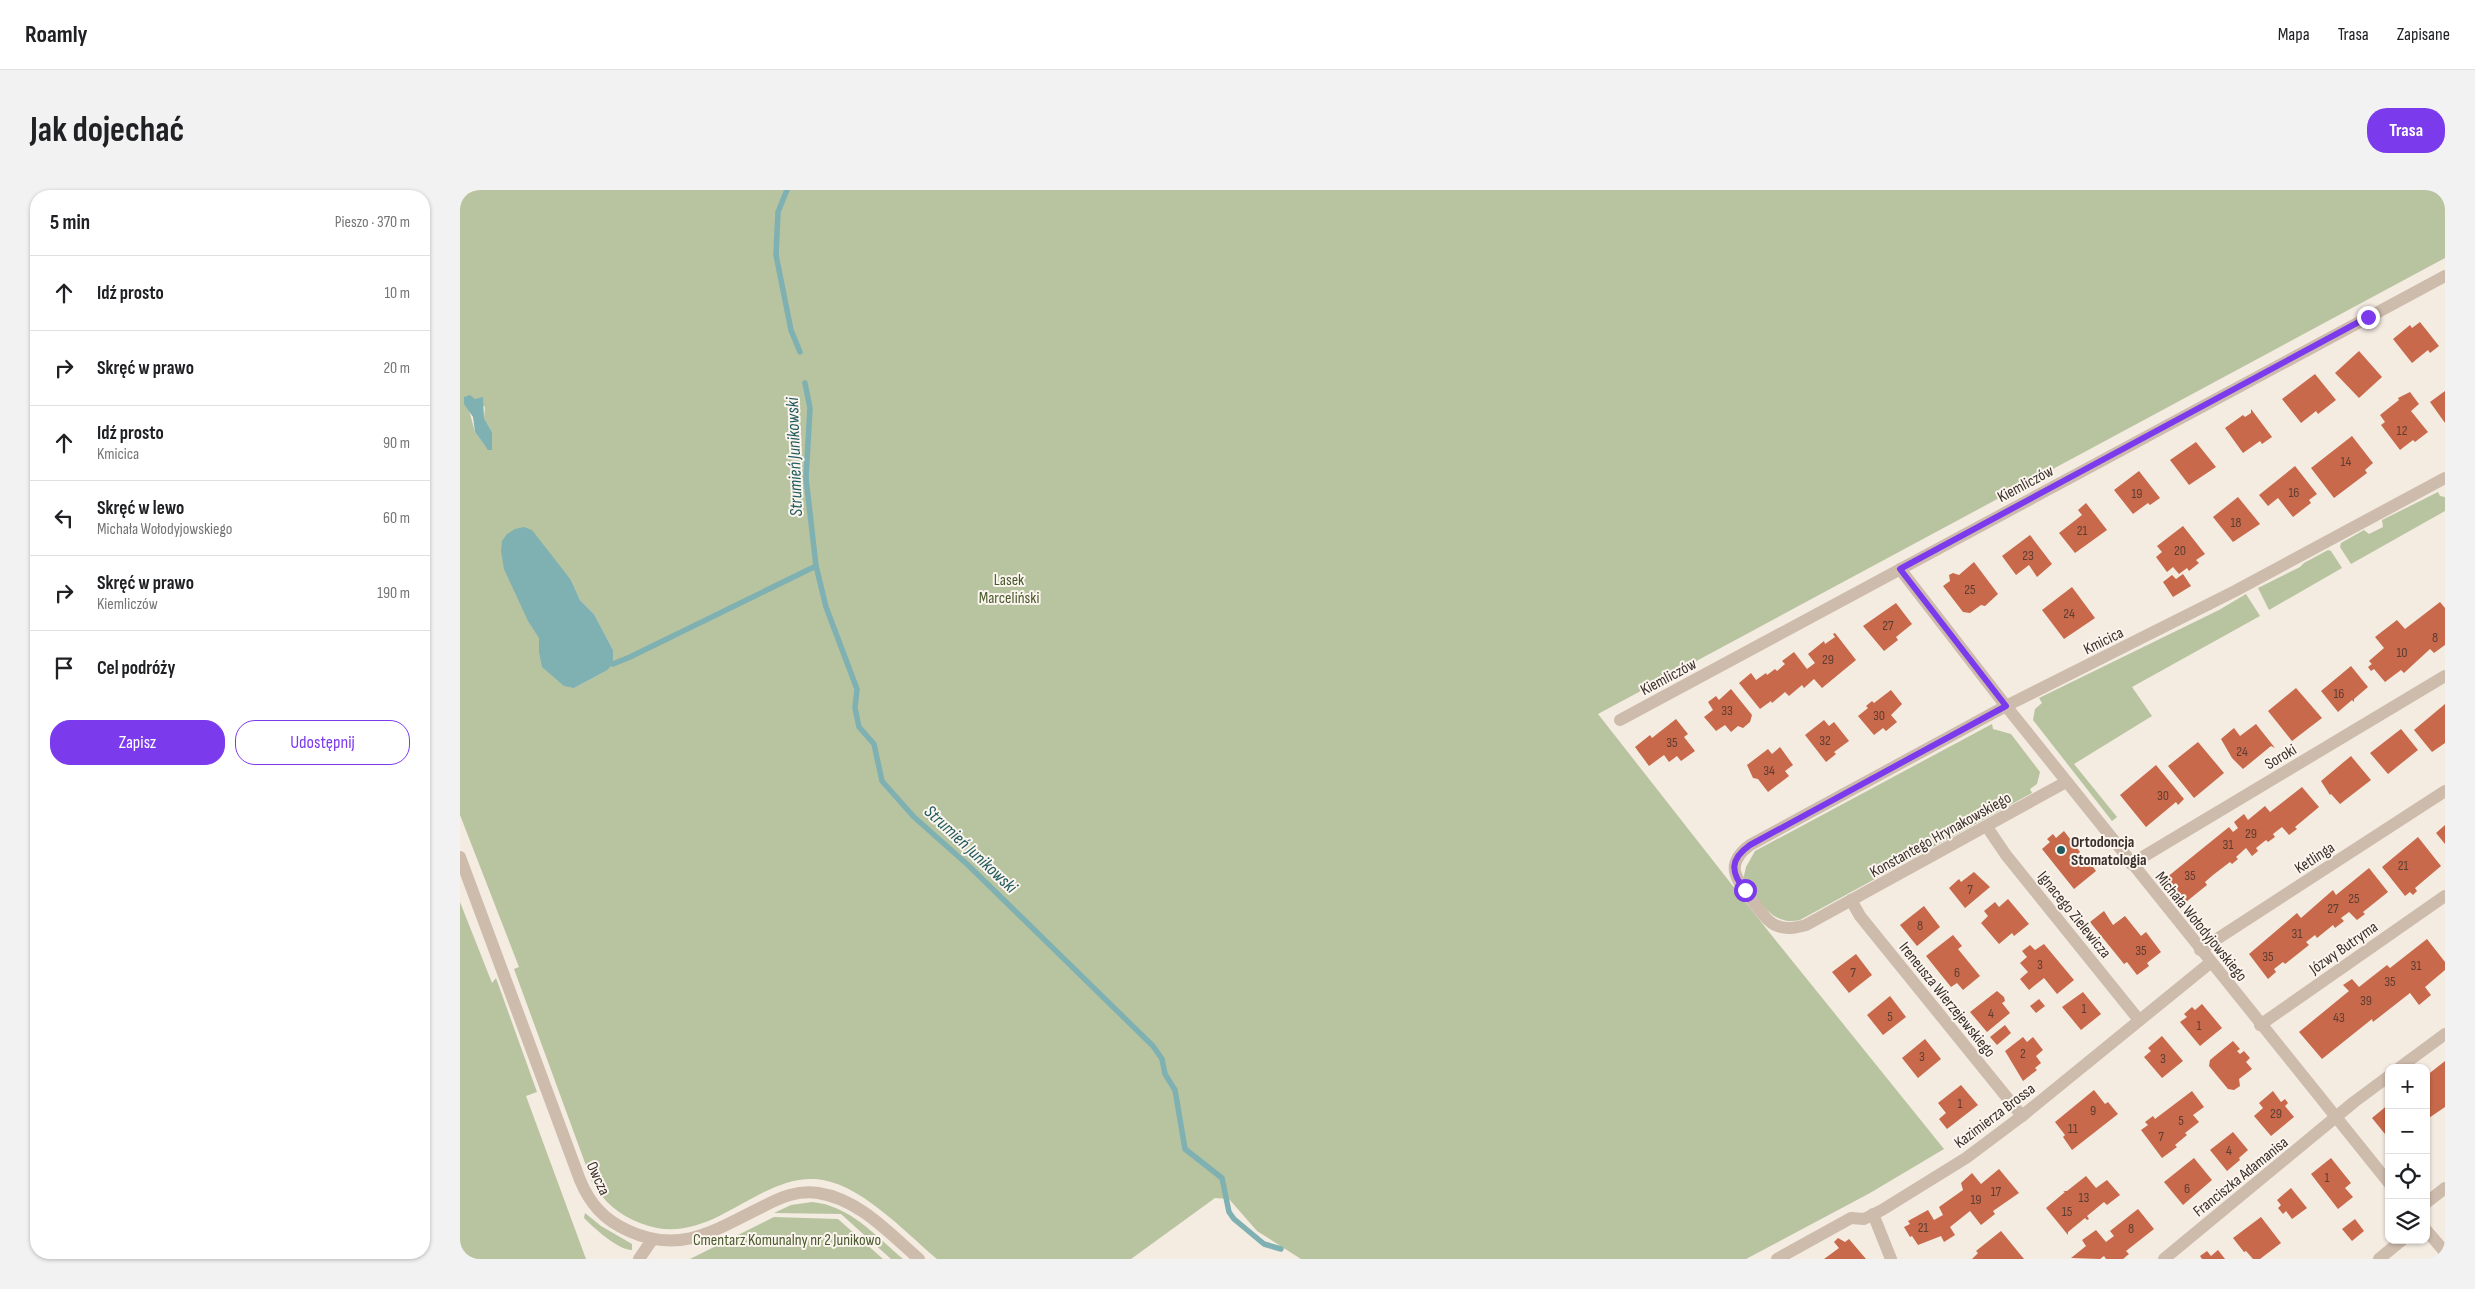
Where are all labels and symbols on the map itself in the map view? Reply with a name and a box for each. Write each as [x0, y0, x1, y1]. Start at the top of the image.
route end [2357, 306, 2380, 329]
water label: Strumień Junikowski [782, 396, 807, 517]
house number: 12 [2397, 422, 2408, 439]
house number: 14 [2341, 453, 2352, 470]
street label: Kiemliczów [1994, 462, 2057, 507]
house number: 16 [2288, 484, 2300, 501]
house number: 19 [2131, 485, 2143, 502]
house number: 18 [2230, 514, 2242, 531]
house number: 21 [2077, 522, 2087, 539]
house number: 20 [2174, 542, 2186, 559]
house number: 23 [2022, 547, 2034, 564]
park label: Lasek Marceliński [979, 571, 1039, 608]
house number: 25 [1964, 581, 1976, 598]
house number: 24 [2063, 605, 2075, 622]
house number: 27 [1882, 617, 1894, 634]
street label: Kmicica [2081, 624, 2127, 659]
house number: 8 [2432, 629, 2438, 646]
house number: 10 [2396, 644, 2408, 661]
house number: 29 [1822, 651, 1834, 668]
street label: Kiemliczów [1637, 655, 1700, 700]
house number: 16 [2333, 685, 2345, 702]
house number: 33 [1721, 702, 1733, 719]
house number: 30 [1873, 707, 1885, 724]
house number: 32 [1819, 732, 1831, 749]
house number: 35 [1666, 734, 1678, 751]
street label: Soroki [2261, 740, 2300, 774]
house number: 24 [2236, 743, 2248, 760]
house number: 34 [1763, 762, 1775, 779]
house number: 30 [2157, 787, 2169, 804]
street label: Konstantego Hrynakowskiego [1867, 789, 2015, 882]
water label: Strumień Junikowski [920, 801, 1022, 898]
house number: 29 [2245, 825, 2257, 842]
place label: Ortodoncja Stomatologia [2071, 833, 2146, 870]
house number: 31 [2223, 836, 2233, 853]
street label: Ketlinga [2291, 838, 2338, 878]
marker: Ortodoncja Stomatologia [2055, 844, 2067, 856]
house number: 21 [2398, 857, 2408, 874]
house number: 35 [2184, 867, 2196, 884]
street label: Ignacego Zielewicza [2033, 868, 2115, 962]
street label: Michała Wołodyjowskiego [2151, 868, 2251, 986]
route start [1734, 879, 1757, 902]
house number: 7 [1967, 881, 1973, 898]
house number: 25 [2348, 890, 2360, 907]
house number: 27 [2327, 900, 2339, 917]
house number: 8 [1917, 917, 1923, 934]
street label: Józwy Butryma [2305, 918, 2382, 979]
house number: 31 [2292, 925, 2302, 942]
street label: Ireneusza Wierzejewskiego [1895, 938, 1999, 1061]
house number: 35 [2135, 942, 2147, 959]
house number: 35 [2262, 948, 2274, 965]
house number: 3 [2037, 956, 2043, 973]
house number: 31 [2411, 957, 2421, 974]
house number: 7 [1850, 964, 1856, 981]
house number: 6 [1954, 964, 1960, 981]
house number: 35 [2384, 973, 2396, 990]
house number: 39 [2360, 992, 2372, 1009]
house number: 1 [2082, 1000, 2087, 1017]
house number: 4 [1988, 1005, 1994, 1022]
house number: 5 [1887, 1008, 1893, 1025]
house number: 43 [2333, 1009, 2345, 1026]
house number: 1 [2197, 1017, 2202, 1034]
house number: 2 [2020, 1045, 2026, 1062]
house number: 3 [1919, 1048, 1925, 1065]
house number: 3 [2160, 1050, 2166, 1067]
street label: Kazimierza Brossa [1951, 1080, 2039, 1153]
house number: 1 [1958, 1095, 1963, 1112]
house number: 9 [2090, 1102, 2096, 1119]
house number: 29 [2270, 1105, 2282, 1122]
house number: 5 [2178, 1112, 2184, 1129]
house number: 11 [2068, 1120, 2078, 1137]
house number: 7 [2158, 1128, 2164, 1145]
street label: Franciszka Adamanisa [2190, 1133, 2292, 1221]
house number: 4 [2226, 1142, 2232, 1159]
street label: Owcza [582, 1159, 614, 1199]
house number: 1 [2325, 1169, 2330, 1186]
house number: 6 [2184, 1180, 2190, 1197]
house number: 17 [1991, 1183, 2002, 1200]
house number: 13 [2079, 1189, 2090, 1206]
house number: 19 [1970, 1191, 1982, 1208]
house number: 15 [2062, 1203, 2073, 1220]
house number: 21 [1918, 1219, 1928, 1236]
house number: 8 [2128, 1220, 2134, 1237]
park label: Cmentarz Komunalny nr 2 Junikowo [693, 1231, 881, 1250]

